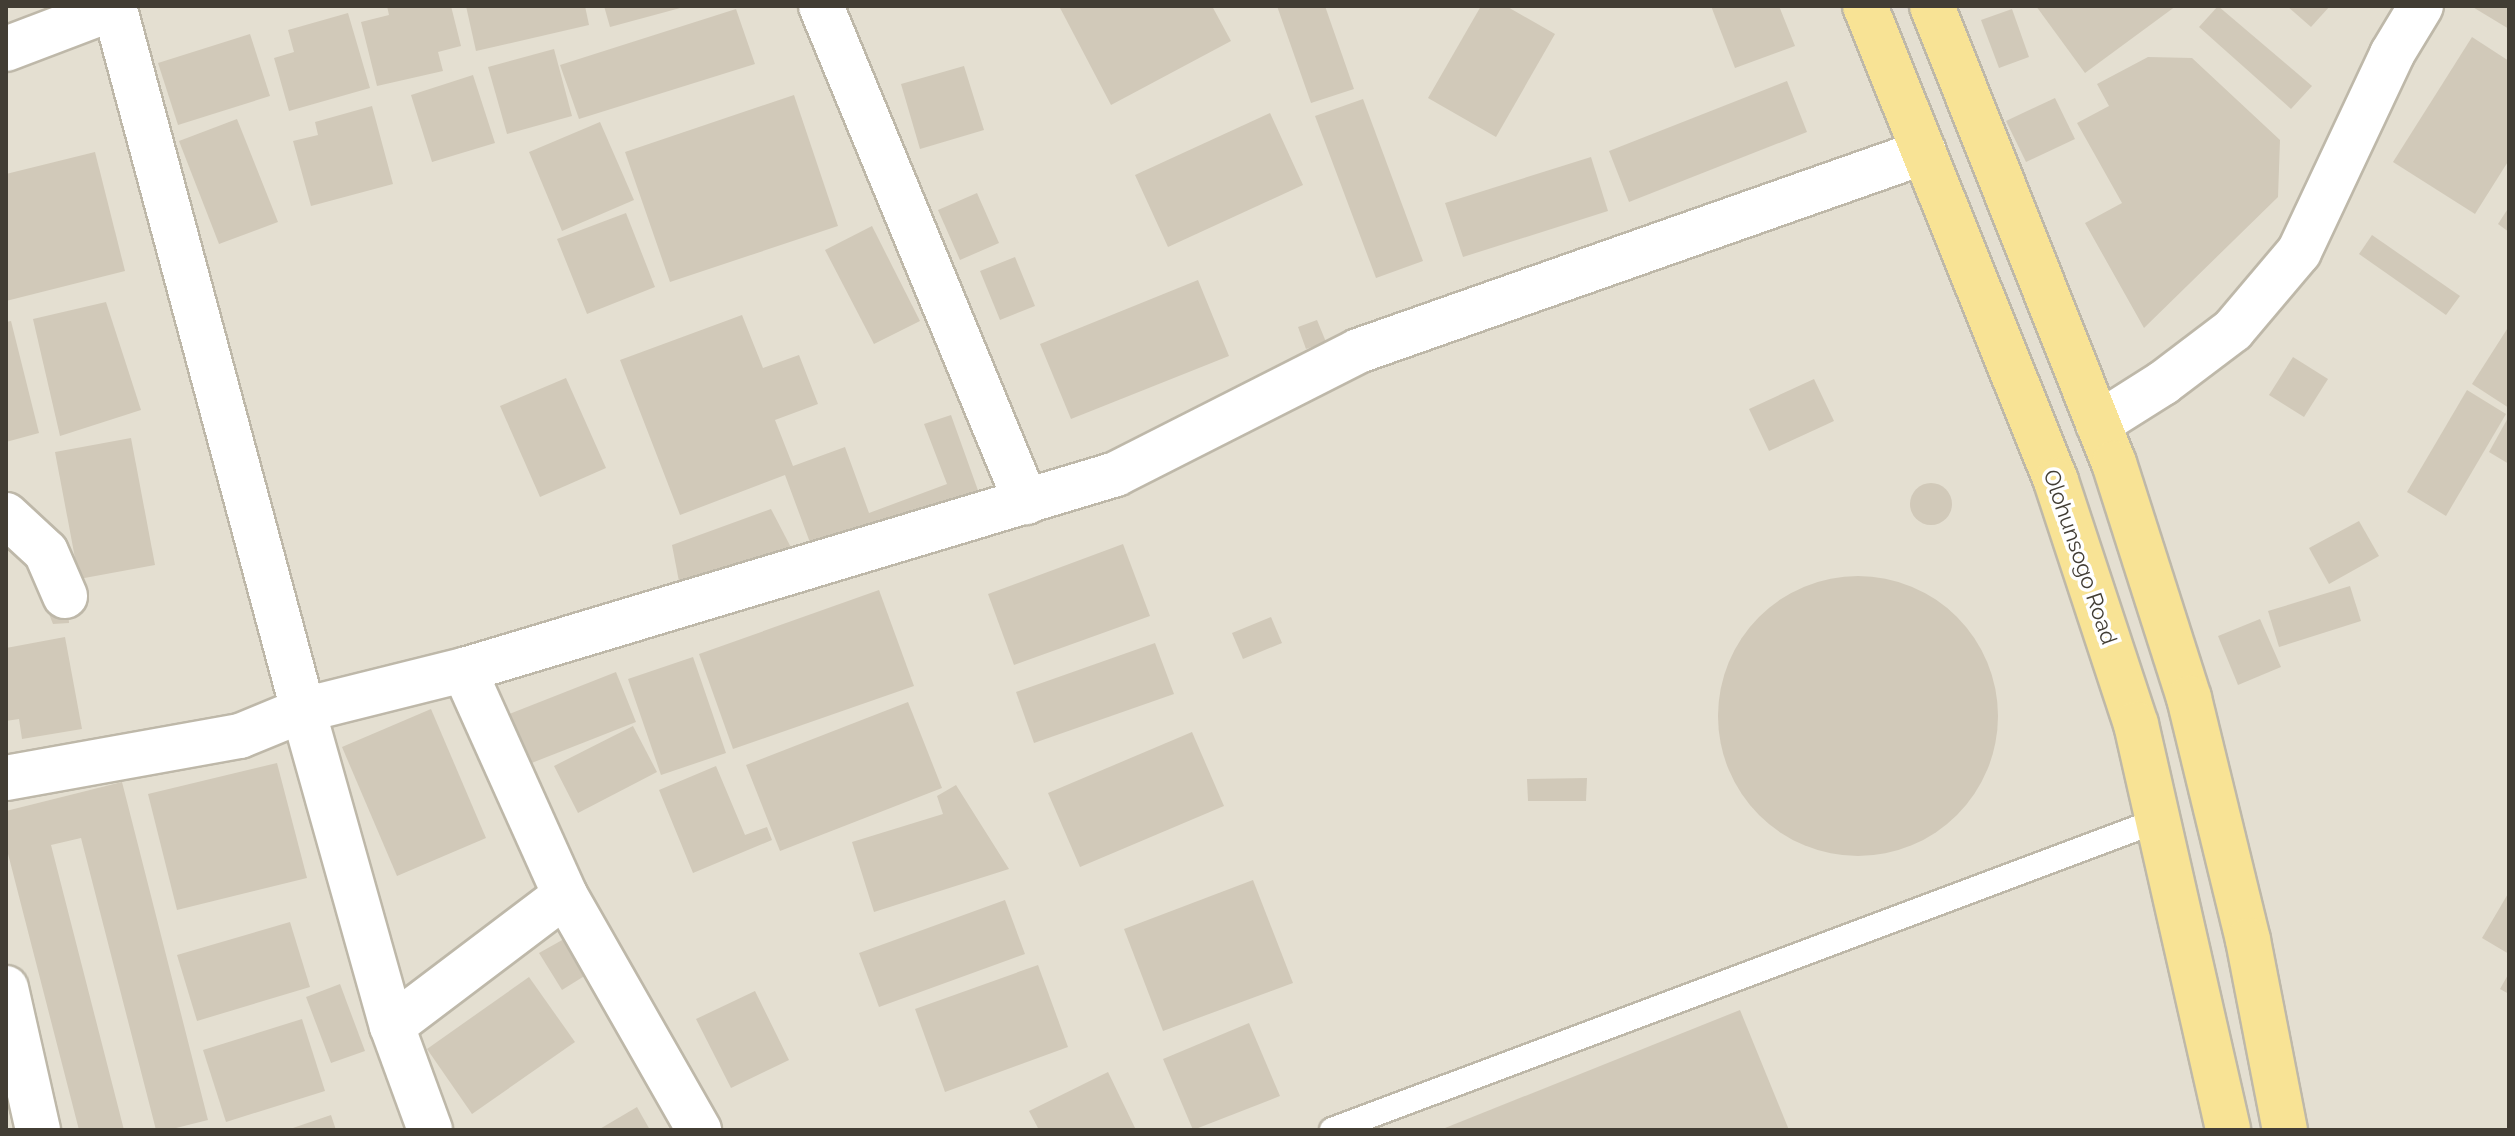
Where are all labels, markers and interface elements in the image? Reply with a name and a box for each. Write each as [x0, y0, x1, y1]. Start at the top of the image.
street label: Olohunsogo Road [2038, 466, 2122, 648]

